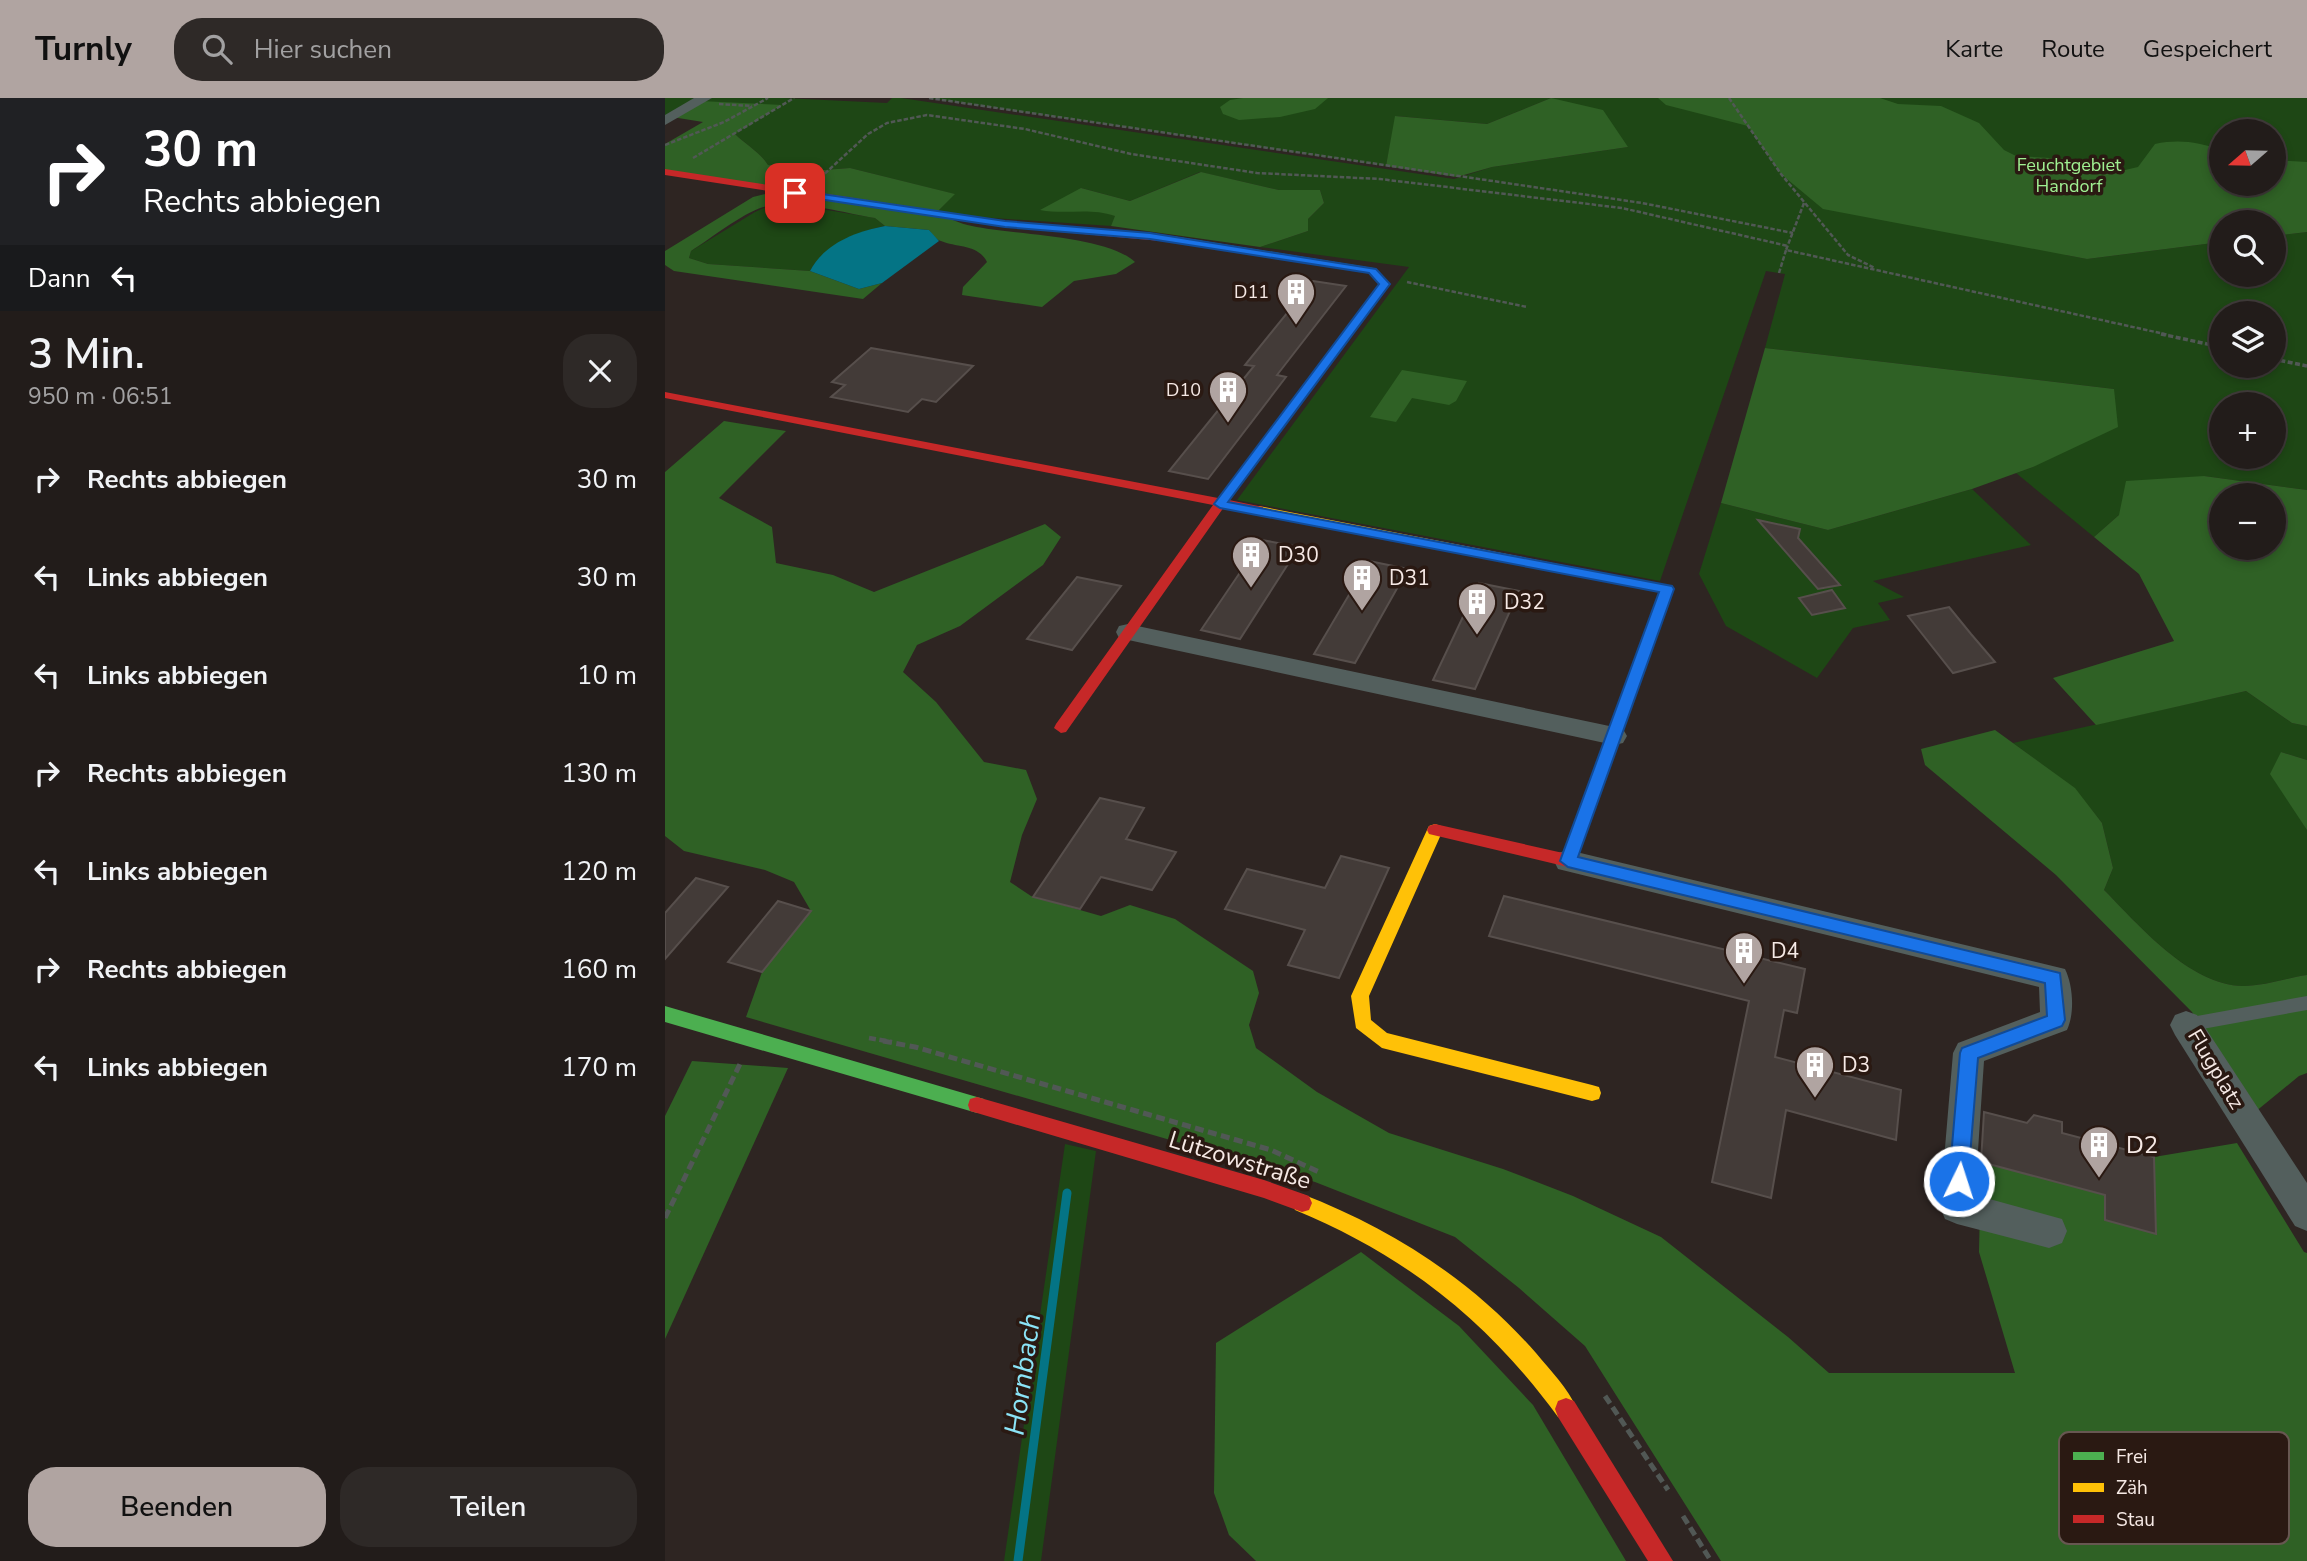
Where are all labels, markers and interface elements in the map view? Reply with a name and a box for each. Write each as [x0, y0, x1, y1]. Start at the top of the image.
search box [174, 18, 664, 81]
text: Turnly [35, 27, 132, 72]
icon: search [198, 30, 236, 68]
text: Hier suchen [254, 32, 392, 67]
text: Karte [1945, 33, 2003, 65]
text: Route [2041, 33, 2105, 65]
text: Gespeichert [2143, 33, 2272, 65]
text: 30 m [143, 116, 258, 183]
north arrow [2209, 119, 2285, 196]
map controls [2209, 119, 2286, 560]
icon: right [28, 126, 119, 217]
park label: Feuchtgebiet Handorf [2017, 153, 2122, 198]
pin [765, 163, 825, 223]
icon: arrive [776, 174, 814, 212]
text: Rechts abbiegen [143, 180, 382, 223]
button: search [2209, 210, 2286, 287]
icon: left [105, 259, 143, 297]
text: Dann [28, 261, 91, 296]
building icon: D11 [1275, 271, 1317, 326]
place label: D11 [1234, 280, 1269, 304]
button: layers [2209, 301, 2286, 378]
text: 3 Min. [28, 326, 145, 383]
button: close [563, 334, 637, 408]
building icon: D10 [1207, 369, 1249, 424]
place label: D10 [1166, 378, 1201, 402]
text: 950 m · 06:51 [28, 381, 173, 412]
button: + [2209, 392, 2286, 469]
icon: right [28, 460, 66, 498]
text: Rechts abbiegen [87, 462, 287, 497]
text: 30 m [577, 462, 637, 497]
button: − [2209, 483, 2286, 560]
building icon: D30 [1230, 534, 1272, 589]
place label: D30 [1278, 541, 1319, 569]
building icon: D31 [1341, 557, 1383, 612]
icon: left [28, 558, 66, 596]
text: Links abbiegen [87, 560, 268, 595]
text: 30 m [577, 560, 637, 595]
place label: D31 [1389, 564, 1430, 592]
building icon: D32 [1456, 581, 1498, 636]
place label: D32 [1504, 588, 1545, 616]
icon: left [28, 656, 66, 694]
text: Links abbiegen [87, 658, 268, 693]
text: 10 m [577, 658, 637, 693]
icon: right [28, 754, 66, 792]
text: Rechts abbiegen [87, 756, 287, 791]
text: 130 m [561, 756, 637, 791]
icon: left [28, 852, 66, 890]
text: Links abbiegen [87, 854, 268, 889]
text: 120 m [561, 854, 637, 889]
building icon: D4 [1723, 930, 1765, 985]
place label: D4 [1771, 937, 1799, 965]
icon: right [28, 950, 66, 988]
text: Rechts abbiegen [87, 952, 287, 987]
text: 160 m [561, 952, 637, 987]
street label: Flugplatz [2181, 1024, 2251, 1114]
building icon: D3 [1794, 1044, 1836, 1099]
icon: left [28, 1048, 66, 1086]
text: Links abbiegen [87, 1050, 268, 1085]
text: 170 m [561, 1050, 637, 1085]
place label: D3 [1842, 1051, 1870, 1079]
street label: Lützowstraße [1165, 1123, 1315, 1197]
building icon: D2 [2078, 1124, 2120, 1179]
place label: D2 [2126, 1129, 2158, 1161]
position arrow [1922, 1144, 1996, 1218]
water label: Hornbach [996, 1311, 1050, 1438]
legend [2059, 1432, 2289, 1544]
text: Frei [2116, 1444, 2147, 1470]
button: Beenden [28, 1467, 326, 1547]
button: Teilen [340, 1467, 637, 1547]
text: Zäh [2116, 1475, 2148, 1501]
text: Stau [2116, 1507, 2155, 1533]

